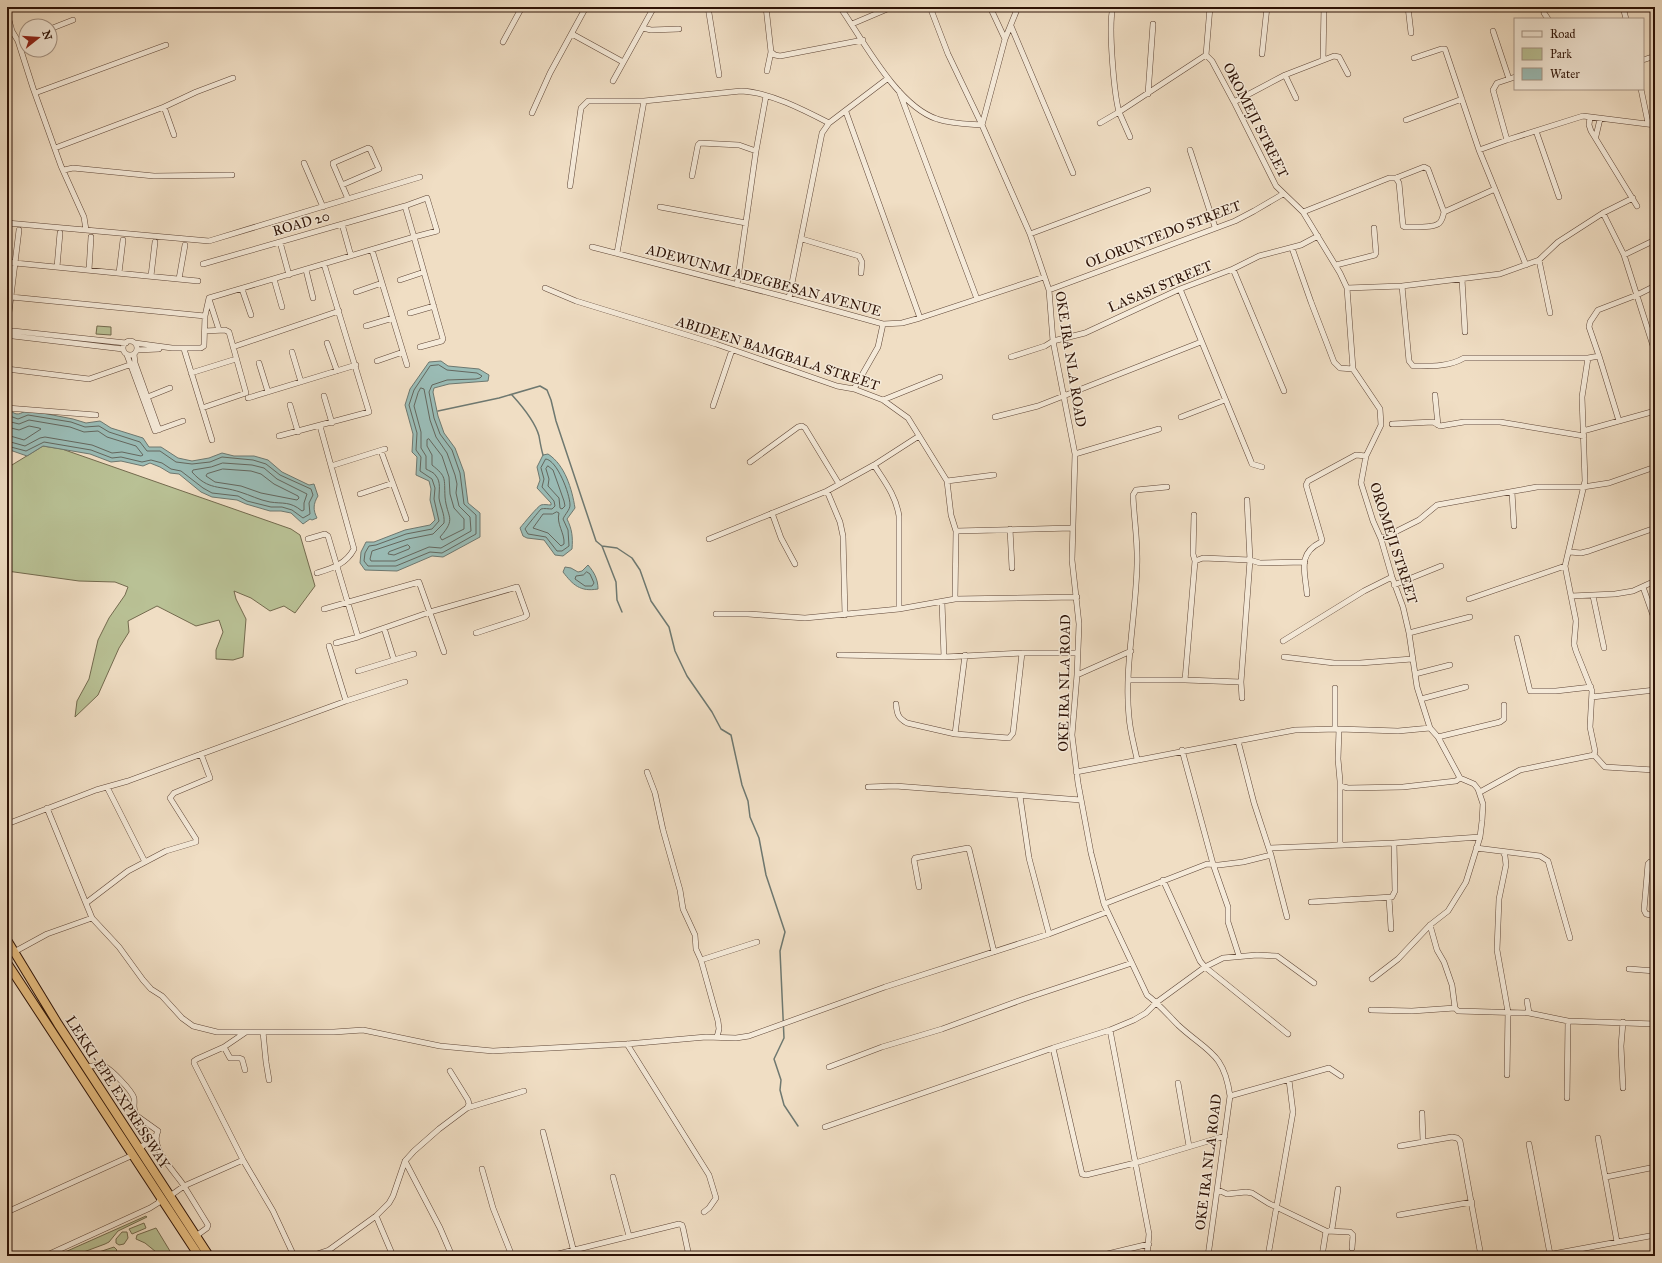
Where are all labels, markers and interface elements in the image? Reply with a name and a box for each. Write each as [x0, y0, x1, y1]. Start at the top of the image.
north arrow [18, 18, 58, 58]
legend [1514, 18, 1644, 90]
text: Road [1550, 27, 1576, 41]
text: N [40, 29, 55, 42]
text: Park [1550, 47, 1572, 61]
street label: OROMEJI STREET [1218, 60, 1292, 181]
text: Water [1550, 67, 1580, 81]
street label: OLORUNTEDO STREET [1083, 197, 1244, 272]
street label: ROAD 20 [271, 207, 332, 240]
street label: ADEWUNMI ADEGBESAN AVENUE [643, 241, 883, 320]
street label: LASASI STREET [1105, 257, 1215, 316]
street label: OKE IRA NLA ROAD [1051, 290, 1090, 428]
street label: ABIDEEN BAMGBALA STREET [673, 312, 882, 395]
street label: OROMEJI STREET [1365, 480, 1421, 607]
street label: OKE IRA NLA ROAD [1055, 614, 1074, 752]
street label: LEKKI-EPE EXPRESSWAY [62, 1013, 174, 1173]
street label: OKE IRA NLA ROAD [1192, 1093, 1225, 1231]

